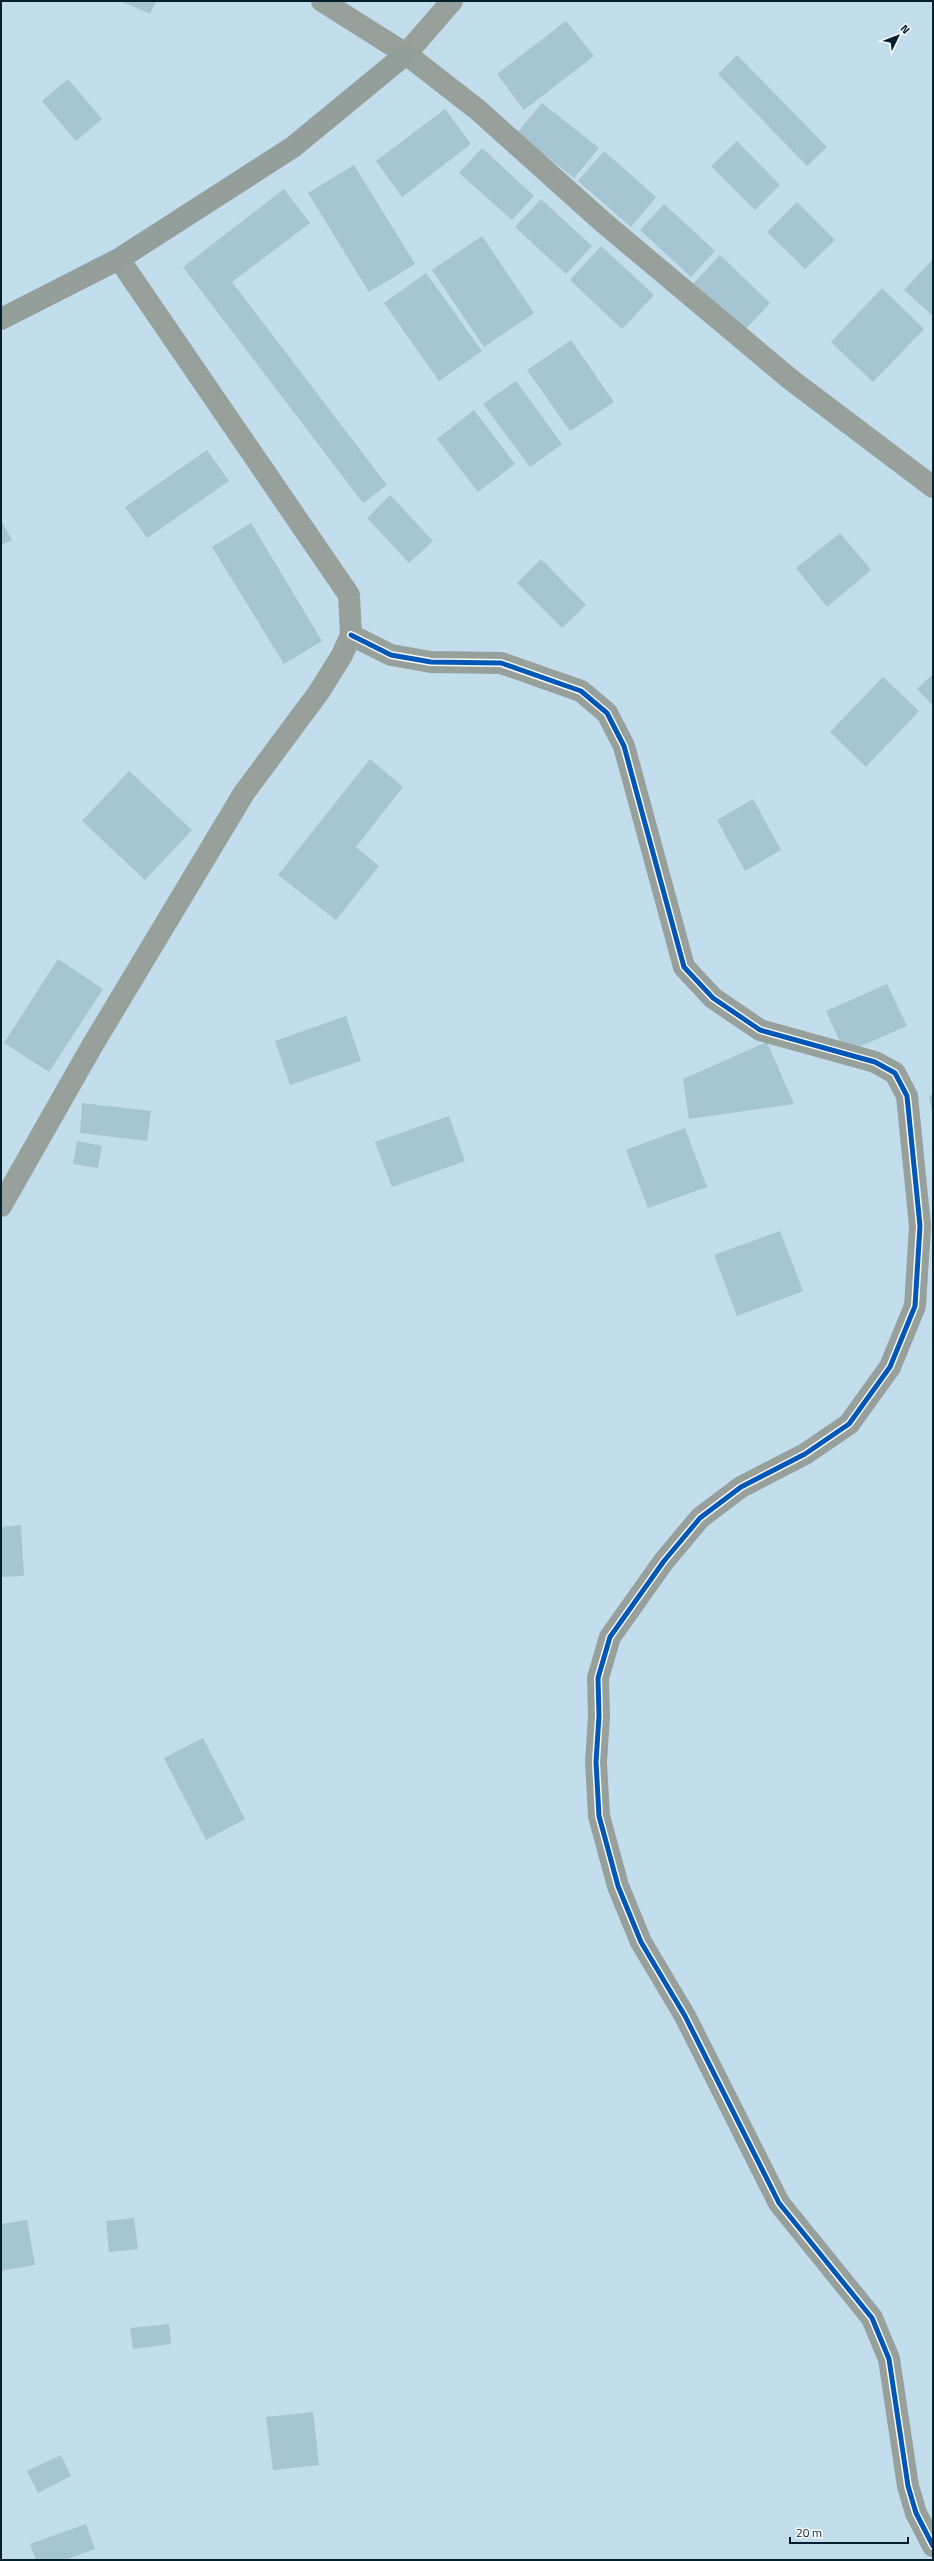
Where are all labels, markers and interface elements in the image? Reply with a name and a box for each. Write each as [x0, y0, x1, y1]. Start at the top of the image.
north arrow [878, 16, 918, 56]
text: N [897, 21, 914, 37]
scale bar [790, 2519, 908, 2545]
text: 20 m [796, 2523, 822, 2542]

